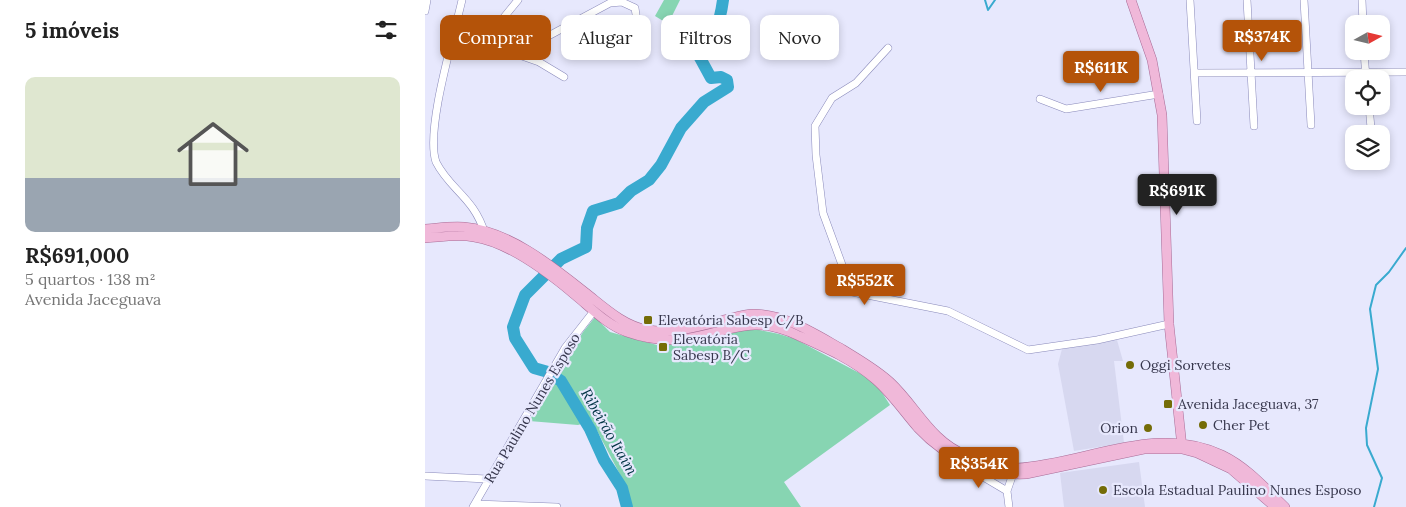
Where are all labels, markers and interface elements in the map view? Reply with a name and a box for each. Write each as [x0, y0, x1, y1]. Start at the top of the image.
chip: Comprar [440, 15, 551, 60]
chip: Alugar [561, 15, 651, 60]
chip: Filtros [661, 15, 750, 60]
chip: Novo [760, 15, 839, 60]
north arrow [1345, 15, 1390, 60]
map controls [1345, 15, 1390, 170]
icon: filters [372, 16, 400, 44]
text: 5 imóveis [25, 17, 119, 44]
pin: R$374K [1221, 20, 1303, 62]
text: R$374K [1234, 26, 1290, 46]
pin: R$611K [1060, 51, 1142, 93]
text: R$611K [1074, 57, 1128, 77]
button: locate [1345, 70, 1390, 115]
icon: home [168, 109, 258, 199]
button: layers [1345, 125, 1390, 170]
pin: R$691K [1136, 174, 1218, 216]
text: R$691K [1149, 180, 1205, 200]
text: R$691,000 [25, 242, 129, 269]
pin: R$552K [824, 264, 906, 306]
text: 5 quartos · 138 m² [25, 269, 156, 289]
text: R$552K [836, 270, 894, 290]
text: Avenida Jaceguava [25, 289, 161, 309]
place label: Elevatória Sabesp C/B [658, 311, 804, 329]
marker: Elevatória Sabesp C/B [642, 314, 654, 326]
street label: Rua Paulino Nunes Esposo [480, 330, 584, 486]
place label: Elevatória Sabesp B/C [673, 330, 750, 364]
marker: Elevatória Sabesp B/C [657, 341, 669, 353]
place label: Oggi Sorvetes [1140, 356, 1231, 374]
marker: Oggi Sorvetes [1124, 359, 1136, 371]
water label: Ribeirão Itaim [577, 385, 642, 478]
place label: Avenida Jaceguava, 37 [1177, 395, 1319, 413]
marker: Avenida Jaceguava, 37 [1162, 398, 1174, 410]
place label: Cher Pet [1213, 416, 1270, 434]
place label: Orion [1100, 419, 1138, 437]
marker: Cher Pet [1197, 419, 1209, 431]
marker: Orion [1142, 422, 1154, 434]
pin: R$354K [938, 446, 1020, 489]
text: R$354K [950, 453, 1008, 473]
place label: Escola Estadual Paulino Nunes Esposo [1113, 481, 1361, 499]
marker: Escola Estadual Paulino Nunes Esposo [1097, 484, 1109, 496]

